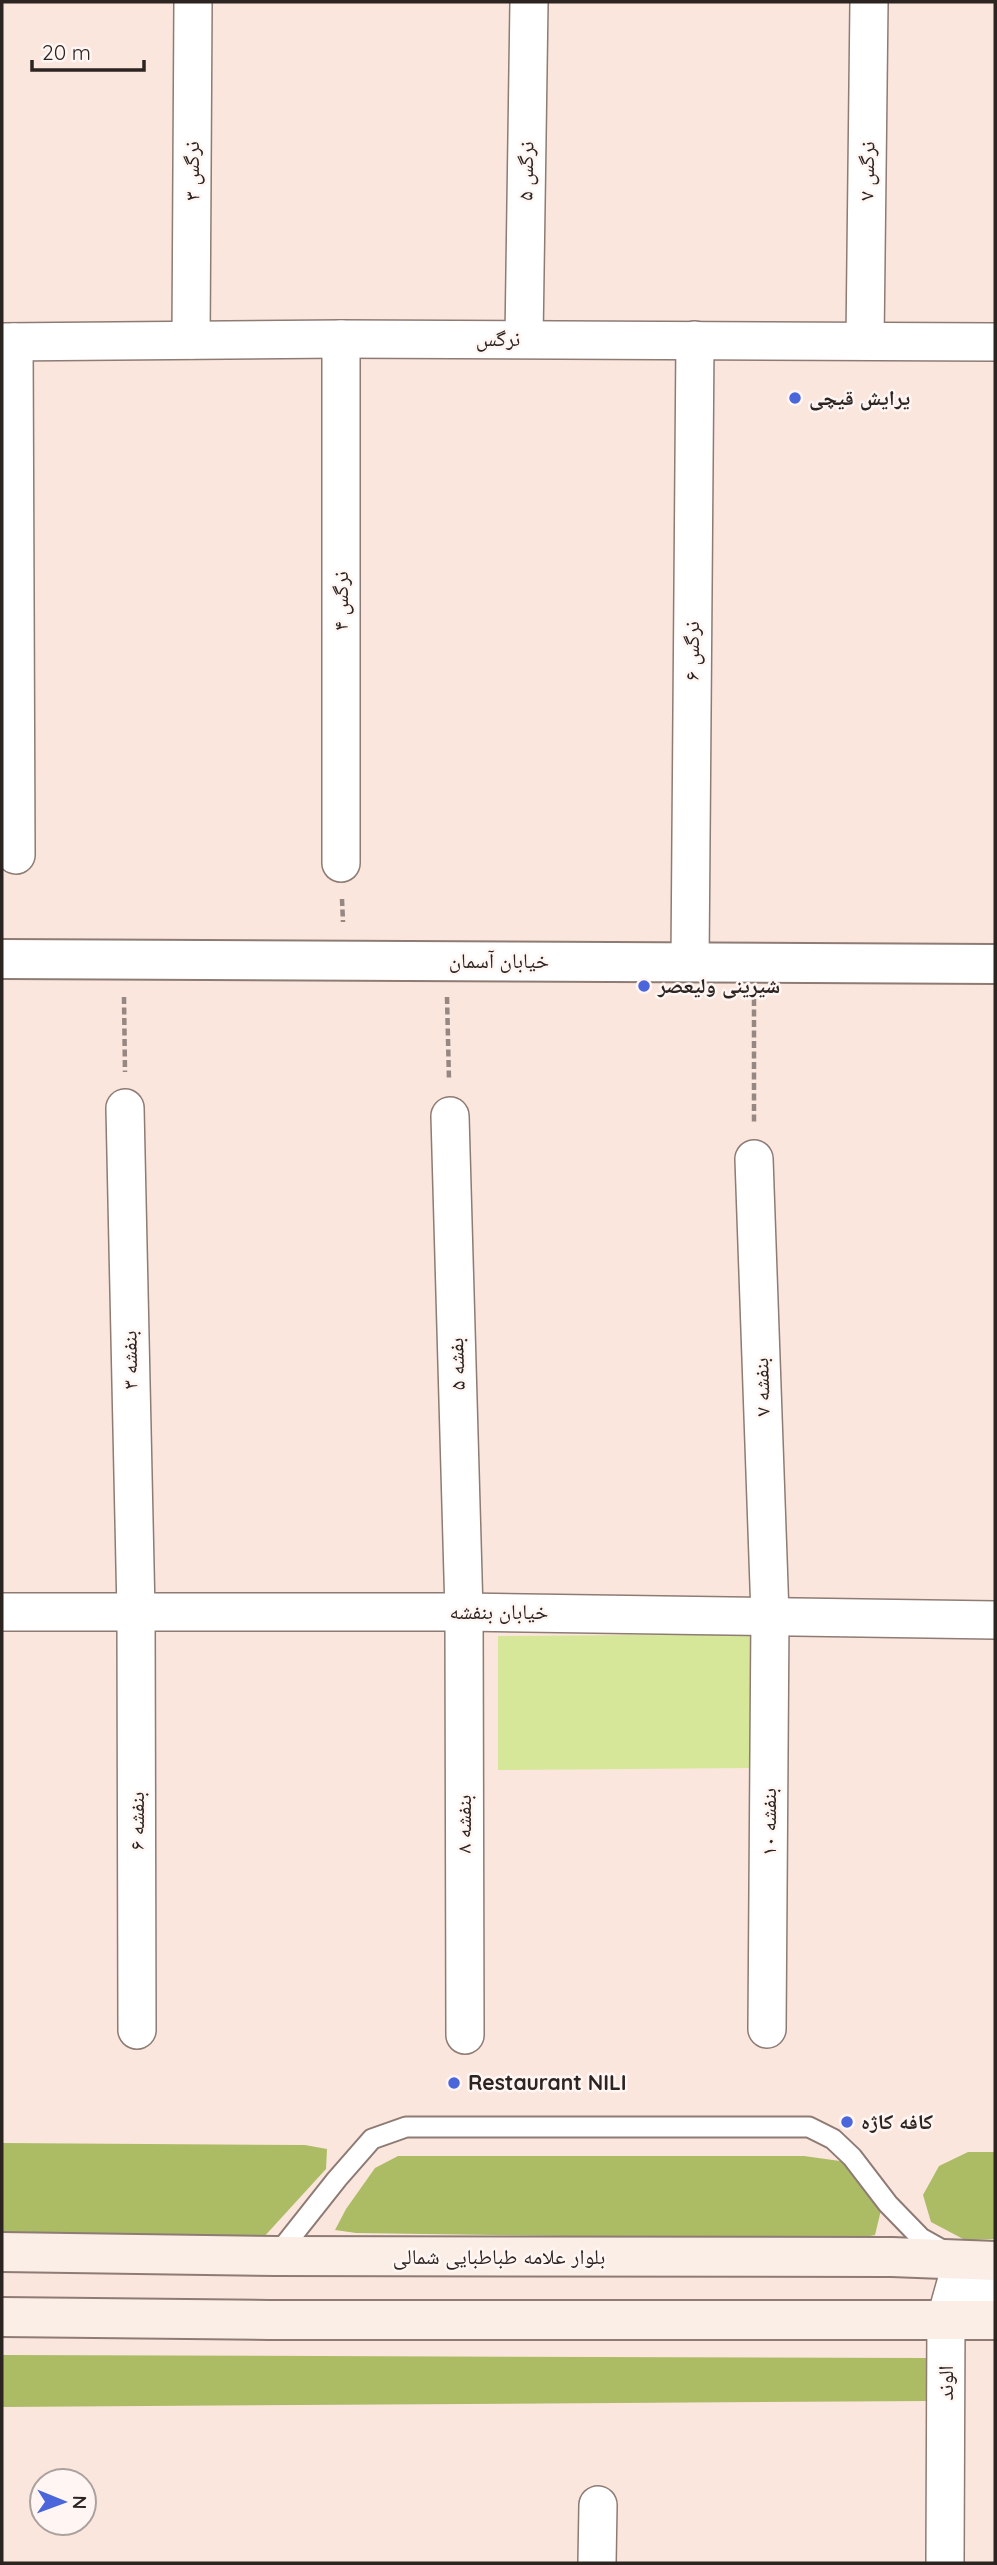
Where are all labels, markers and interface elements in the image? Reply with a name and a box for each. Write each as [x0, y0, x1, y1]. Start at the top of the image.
scale bar [32, 28, 144, 72]
text: 20 m [42, 39, 91, 65]
street label: نرگس ۳ [178, 141, 205, 201]
street label: نرگس ۵ [511, 141, 540, 201]
street label: نرگس ۷ [852, 141, 881, 201]
street label: نرگس [476, 325, 520, 352]
place label: یرایش قیچی [809, 384, 910, 411]
marker: یرایش قیچی [787, 390, 803, 406]
street label: نرگس ۴ [327, 571, 354, 631]
street label: نرگس ۶ [678, 621, 705, 681]
street label: خیابان آسمان [449, 947, 549, 973]
place label: شیرینی ولیعصر [657, 972, 780, 999]
marker: شیرینی ولیعصر [636, 978, 652, 994]
street label: بنفشه ۳ [115, 1330, 143, 1390]
street label: بفشه ۵ [442, 1337, 470, 1391]
street label: بنفشه ۷ [747, 1357, 775, 1417]
street label: خیابان بنفشه [450, 1598, 548, 1624]
street label: بنفشه ۱۰ [755, 1788, 781, 1856]
street label: بنفشه ۶ [123, 1792, 149, 1850]
street label: بنفشه ۸ [450, 1795, 476, 1853]
place label: Restaurant NILI [468, 2069, 627, 2095]
marker: Restaurant NILI [446, 2075, 462, 2091]
place label: کافه کاژه [861, 2108, 933, 2134]
marker: کافه کاژه [839, 2114, 855, 2130]
street label: بلوار علامه طباطبایی شمالی [393, 2243, 605, 2270]
street label: الوند [932, 2365, 958, 2401]
north arrow [28, 2467, 98, 2537]
text: N [68, 2495, 92, 2509]

